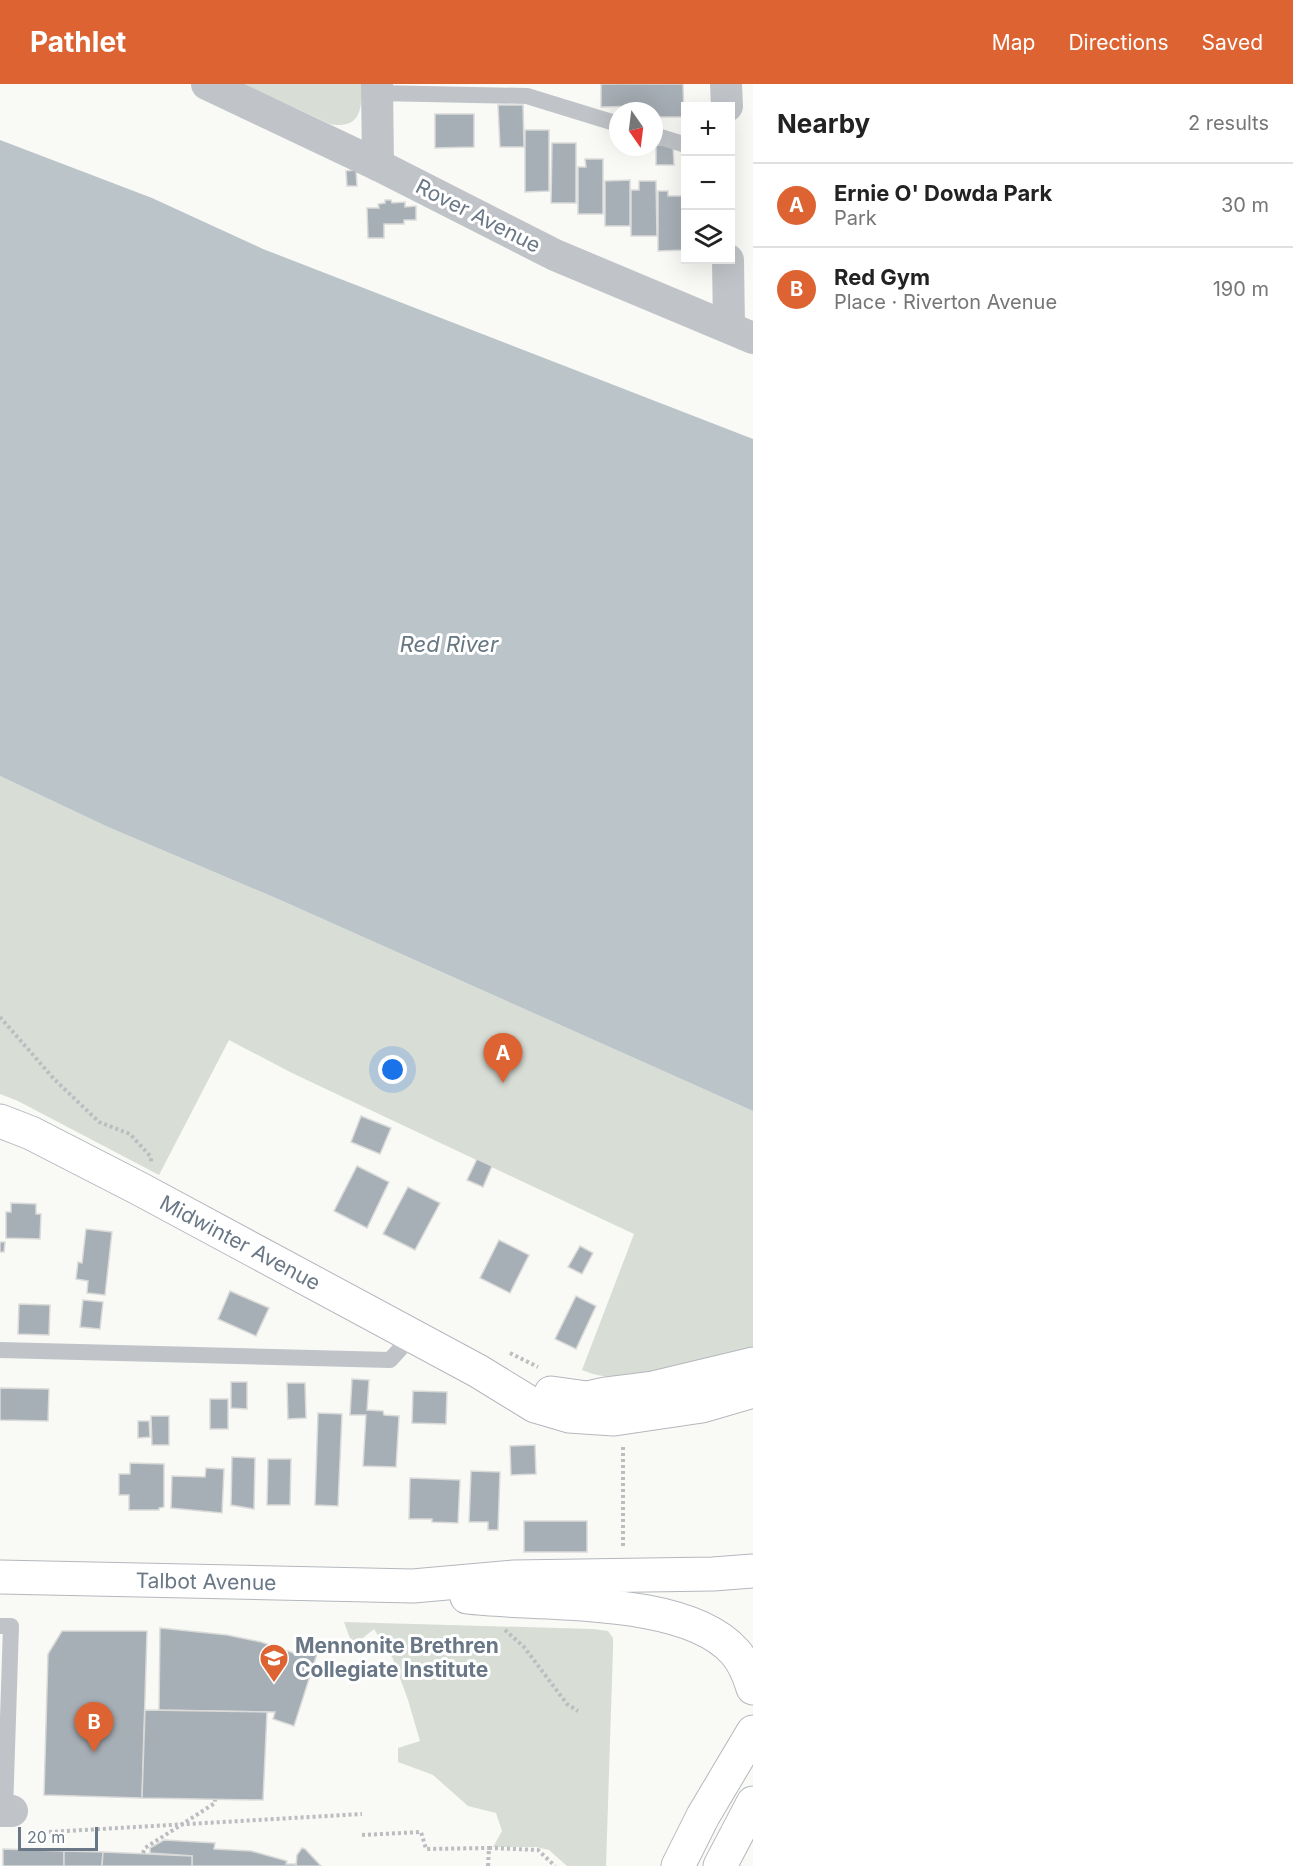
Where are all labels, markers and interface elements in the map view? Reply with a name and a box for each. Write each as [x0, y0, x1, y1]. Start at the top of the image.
text: Pathlet [30, 25, 126, 59]
text: Map [992, 30, 1035, 55]
text: Directions [1068, 30, 1169, 55]
text: Saved [1202, 30, 1263, 55]
north arrow [609, 102, 663, 156]
map controls [681, 102, 735, 264]
button: + [681, 102, 735, 156]
text: Nearby [777, 108, 870, 139]
text: 2 results [1188, 111, 1269, 135]
button: − [681, 156, 735, 210]
street label: Rover Avenue [412, 173, 545, 258]
text: Ernie O' Dowda Park [834, 180, 1052, 206]
text: A [789, 193, 804, 217]
text: 30 m [1221, 193, 1269, 217]
text: Park [834, 206, 877, 230]
button: layers [681, 210, 735, 264]
text: Red Gym [834, 264, 930, 290]
text: B [790, 277, 803, 301]
text: 190 m [1213, 277, 1269, 301]
text: Place · Riverton Avenue [834, 290, 1057, 314]
water label: Red River [400, 631, 499, 657]
pin: A [484, 1034, 522, 1083]
your location [378, 1055, 407, 1084]
street label: Midwinter Avenue [156, 1190, 325, 1295]
street label: Talbot Avenue [135, 1568, 277, 1595]
place label: Mennonite Brethren Collegiate Institute [295, 1633, 499, 1682]
school or university icon: Mennonite Brethren Collegiate Institute [258, 1642, 290, 1684]
pin: B [74, 1702, 113, 1752]
scale bar [18, 1824, 98, 1852]
text: 20 m [27, 1827, 65, 1847]

